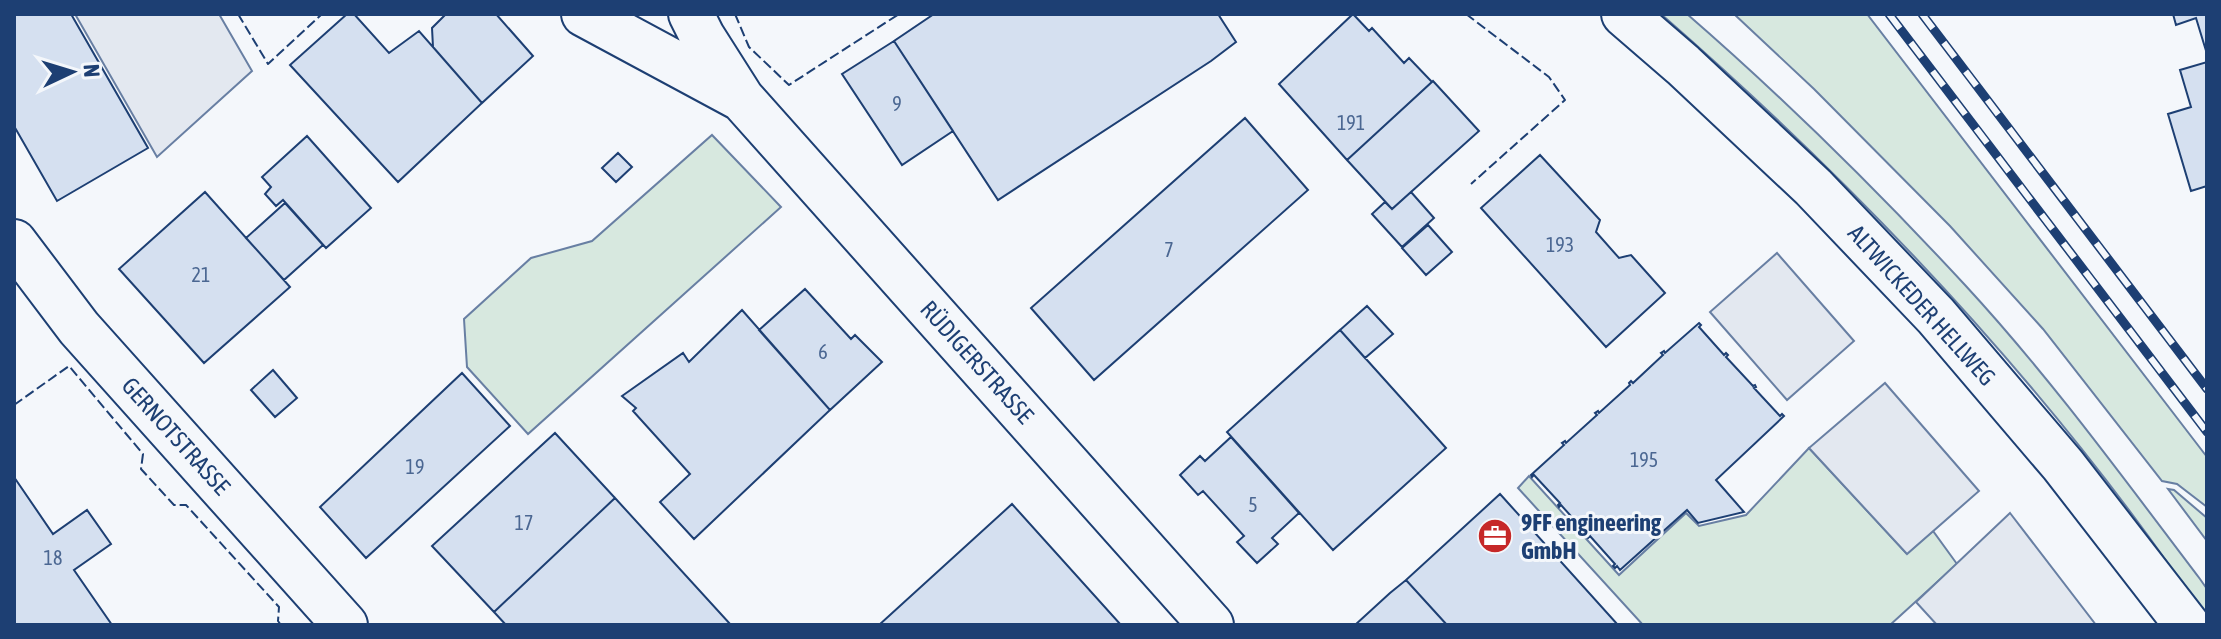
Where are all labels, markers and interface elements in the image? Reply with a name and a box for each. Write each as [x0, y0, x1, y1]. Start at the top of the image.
north arrow [32, 32, 112, 112]
text: N [79, 63, 105, 78]
house number: 9 [892, 92, 902, 115]
house number: 191 [1337, 111, 1365, 134]
street label: ALTWICKEDER HELLWEG [1843, 219, 2001, 391]
house number: 193 [1546, 233, 1574, 256]
house number: 7 [1164, 238, 1174, 261]
house number: 21 [192, 263, 210, 286]
street label: RÜDIGERSTRASSE [915, 295, 1039, 429]
house number: 6 [818, 340, 828, 363]
street label: GERNOTSTRASSE [116, 372, 236, 500]
house number: 195 [1630, 448, 1658, 471]
house number: 19 [406, 455, 424, 478]
house number: 5 [1248, 493, 1258, 516]
place label: 9FF engineering GmbH [1521, 509, 1662, 564]
house number: 17 [515, 511, 533, 534]
office icon: 9FF engineering GmbH [1476, 517, 1514, 555]
house number: 18 [44, 546, 62, 569]

